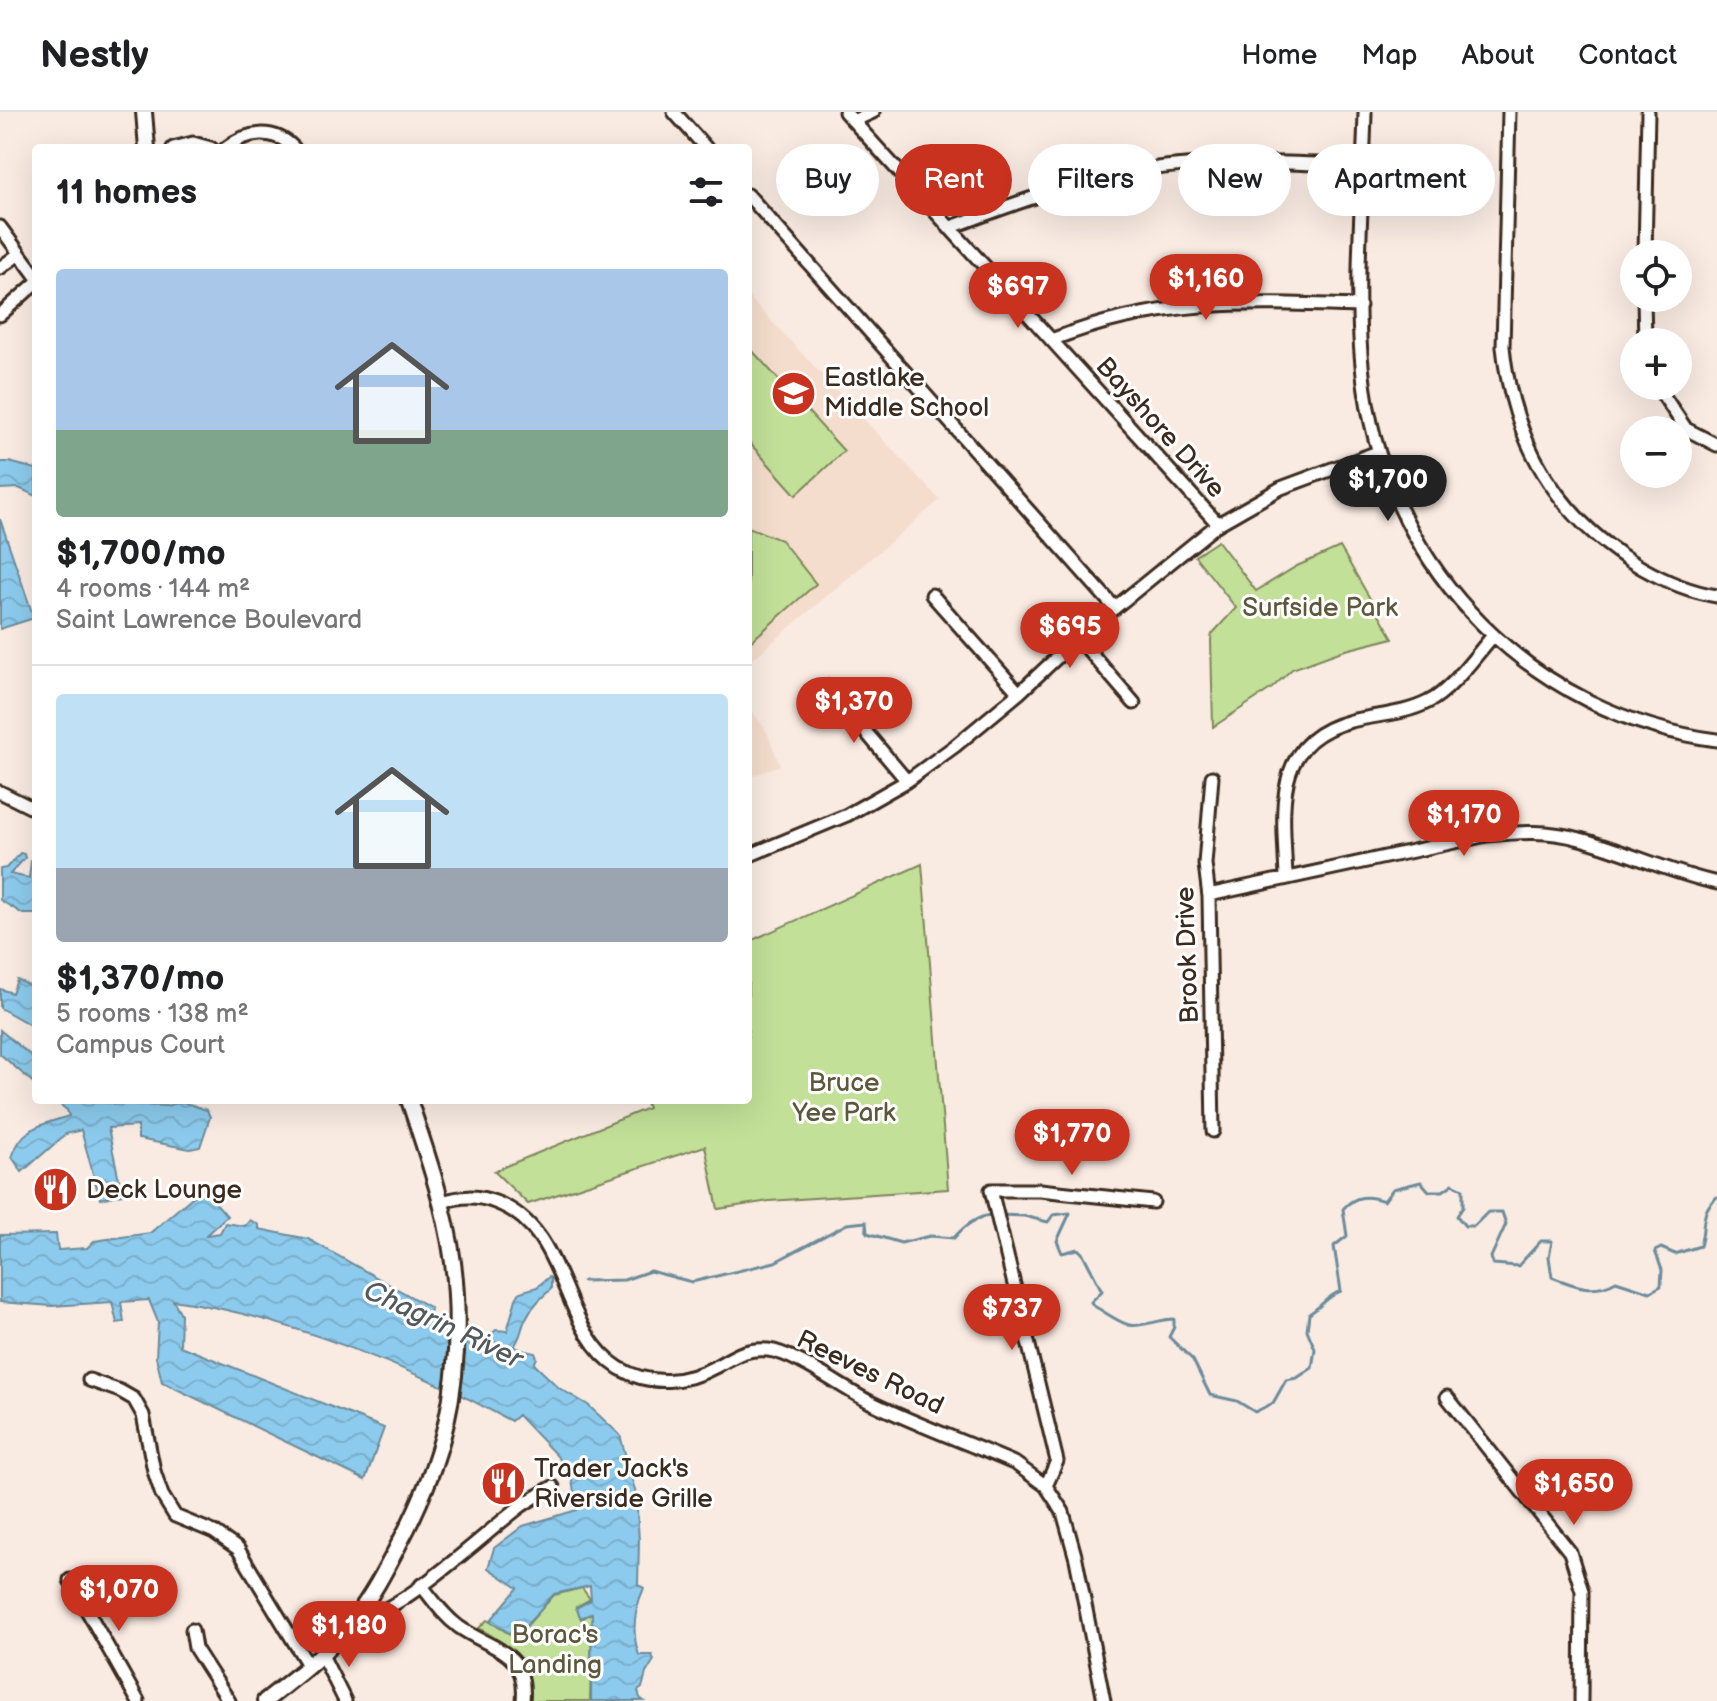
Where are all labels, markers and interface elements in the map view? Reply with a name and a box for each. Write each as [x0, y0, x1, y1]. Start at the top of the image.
text: Nestly [40, 33, 149, 78]
text: Home [1241, 39, 1317, 72]
text: Map [1361, 39, 1418, 72]
text: About [1462, 39, 1534, 72]
text: Contact [1578, 39, 1677, 72]
chip: Buy [776, 144, 879, 216]
chip: Rent [895, 144, 1012, 216]
chip: Filters [1028, 144, 1162, 216]
chip: New [1178, 144, 1291, 216]
chip: Apartment [1307, 144, 1495, 216]
icon: filters [684, 170, 728, 214]
text: 11 homes [56, 172, 197, 213]
map controls [1620, 240, 1692, 488]
button: locate [1620, 240, 1692, 312]
pin: $1,160 [1141, 254, 1271, 322]
pin: $697 [971, 262, 1065, 330]
text: $1,160 [1168, 264, 1244, 295]
text: $697 [987, 272, 1049, 303]
icon: home [320, 321, 464, 465]
button: + [1620, 328, 1692, 400]
street label: Bayshore Drive [1089, 351, 1231, 505]
place label: Eastlake Middle School [824, 363, 989, 424]
school or university icon: Eastlake Middle School [769, 369, 817, 417]
button: − [1620, 416, 1692, 488]
pin: $1,700 [1323, 455, 1453, 523]
text: $1,700 [1348, 465, 1428, 496]
text: $1,700/mo [56, 533, 226, 574]
text: 4 rooms · 144 m² [56, 574, 250, 605]
park label: Surfside Park [1242, 593, 1398, 624]
pin: $695 [1023, 602, 1117, 670]
text: Saint Lawrence Boulevard [56, 605, 362, 636]
text: $695 [1038, 612, 1102, 643]
pin: $1,370 [789, 677, 919, 745]
text: $1,370 [814, 687, 894, 718]
icon: home [320, 746, 464, 890]
pin: $1,170 [1399, 790, 1529, 858]
text: $1,170 [1426, 800, 1502, 831]
street label: Brook Drive [1170, 886, 1206, 1024]
text: $1,370/mo [56, 958, 224, 999]
text: 5 rooms · 138 m² [56, 999, 249, 1030]
text: Campus Court [56, 1030, 225, 1061]
park label: Bruce Yee Park [792, 1068, 896, 1129]
pin: $1,770 [1007, 1109, 1137, 1177]
text: $1,770 [1033, 1119, 1111, 1150]
restaurant icon: Deck Lounge [31, 1166, 79, 1214]
place label: Deck Lounge [86, 1175, 242, 1206]
water label: Chagrin River [358, 1274, 529, 1377]
pin: $737 [965, 1284, 1059, 1352]
text: $737 [981, 1294, 1043, 1325]
street label: Reeves Road [791, 1324, 949, 1422]
place label: Trader Jack's Riverside Grille [534, 1454, 713, 1515]
pin: $1,650 [1509, 1459, 1639, 1527]
restaurant icon: Trader Jack's Riverside Grille [479, 1460, 527, 1508]
text: $1,650 [1534, 1469, 1614, 1500]
pin: $1,070 [54, 1565, 184, 1633]
text: $1,070 [79, 1575, 159, 1606]
pin: $1,180 [284, 1601, 414, 1669]
text: $1,180 [311, 1611, 387, 1642]
park label: Borac's Landing [508, 1620, 602, 1681]

